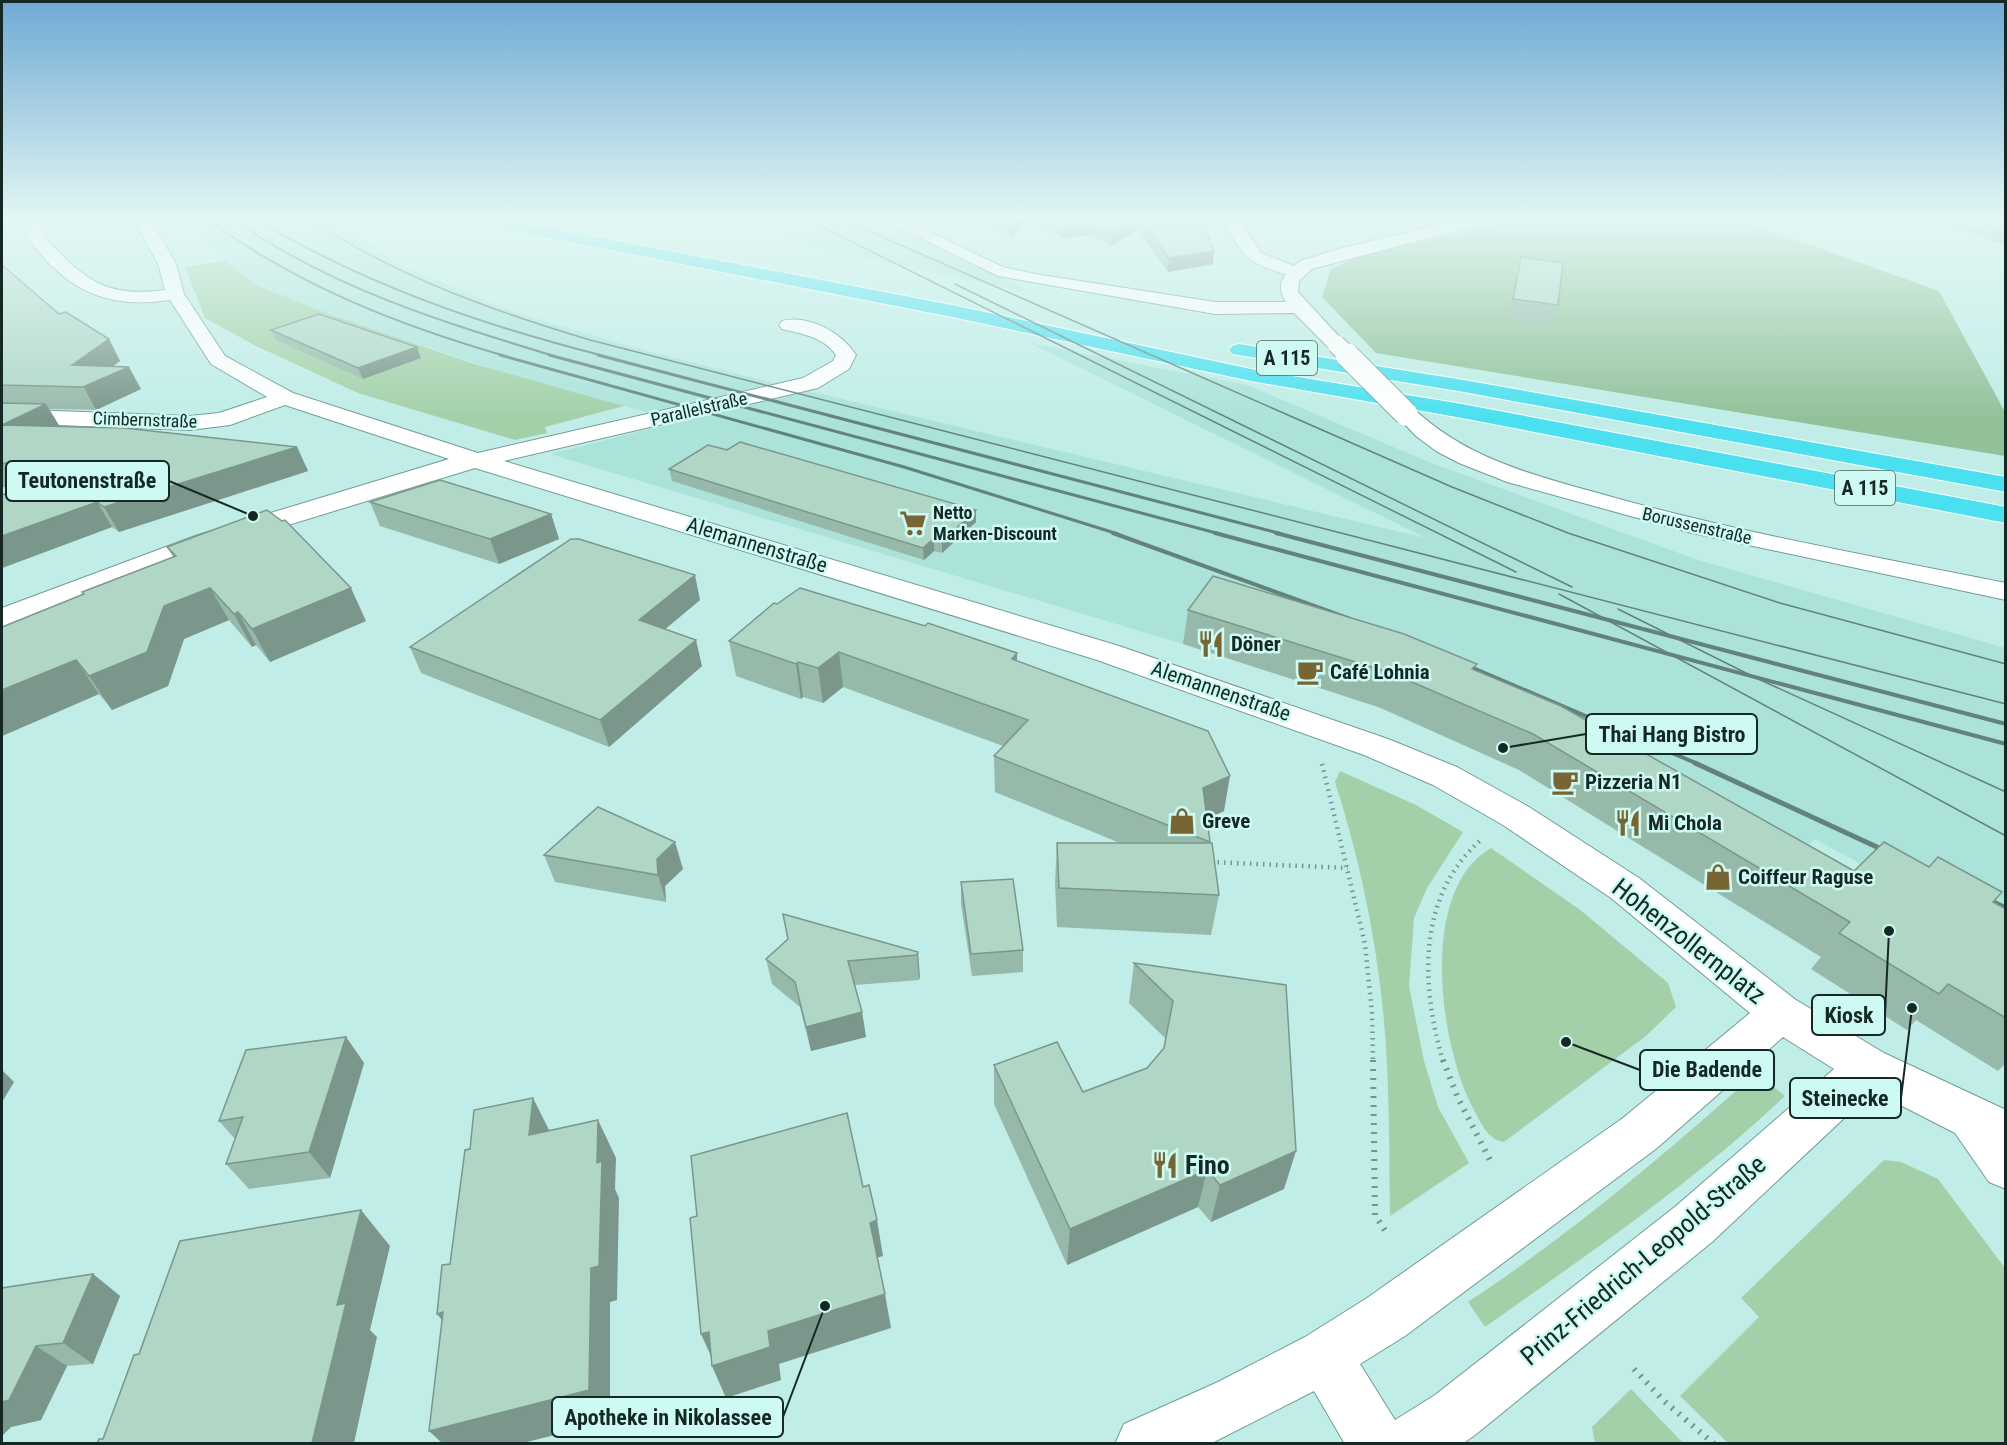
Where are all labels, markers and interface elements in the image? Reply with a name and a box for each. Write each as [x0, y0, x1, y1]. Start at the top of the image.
road number: A 115 [1257, 341, 1317, 375]
street label: Parallelstraße [649, 387, 749, 430]
street label: Cimbernstraße [92, 407, 198, 432]
callout: Teutonenstraße [6, 461, 169, 501]
text: Teutonenstraße [18, 468, 156, 493]
road number: A 115 [1835, 471, 1895, 505]
place label: Netto Marken-Discount [933, 502, 1057, 544]
street label: Borussenstraße [1640, 503, 1754, 548]
supermarket icon: Netto Marken-Discount [898, 508, 928, 538]
street label: Alemannenstraße [684, 512, 830, 578]
restaurant icon: Döner [1196, 629, 1226, 659]
place label: Döner [1231, 632, 1281, 656]
street label: Alemannenstraße [1148, 656, 1294, 726]
cafe icon: Café Lohnia [1295, 657, 1325, 687]
place label: Café Lohnia [1330, 660, 1430, 684]
callout: Thai Hang Bistro [1586, 714, 1757, 754]
text: Thai Hang Bistro [1598, 722, 1746, 747]
cafe icon: Pizzeria N1 [1550, 767, 1580, 797]
place label: Pizzeria N1 [1585, 770, 1682, 794]
shop icon: Greve [1167, 806, 1197, 836]
restaurant icon: Mi Chola [1613, 808, 1643, 838]
place label: Greve [1202, 809, 1250, 833]
place label: Mi Chola [1648, 811, 1722, 835]
shop icon: Coiffeur Raguse [1703, 862, 1733, 892]
place label: Coiffeur Raguse [1738, 865, 1873, 889]
street label: Hohenzollernplatz [1607, 872, 1771, 1010]
callout: Kiosk [1812, 995, 1885, 1035]
text: Kiosk [1824, 1003, 1874, 1028]
callout: Die Badende [1640, 1050, 1774, 1090]
text: Die Badende [1652, 1057, 1762, 1082]
callout: Steinecke [1790, 1078, 1901, 1118]
text: Steinecke [1802, 1086, 1889, 1111]
street label: Prinz-Friedrich-Leopold-Straße [1514, 1149, 1772, 1371]
restaurant icon: Fino [1150, 1150, 1180, 1180]
place label: Fino [1185, 1150, 1230, 1180]
callout: Apotheke in Nikolassee [552, 1397, 783, 1437]
text: Apotheke in Nikolassee [564, 1405, 772, 1430]

